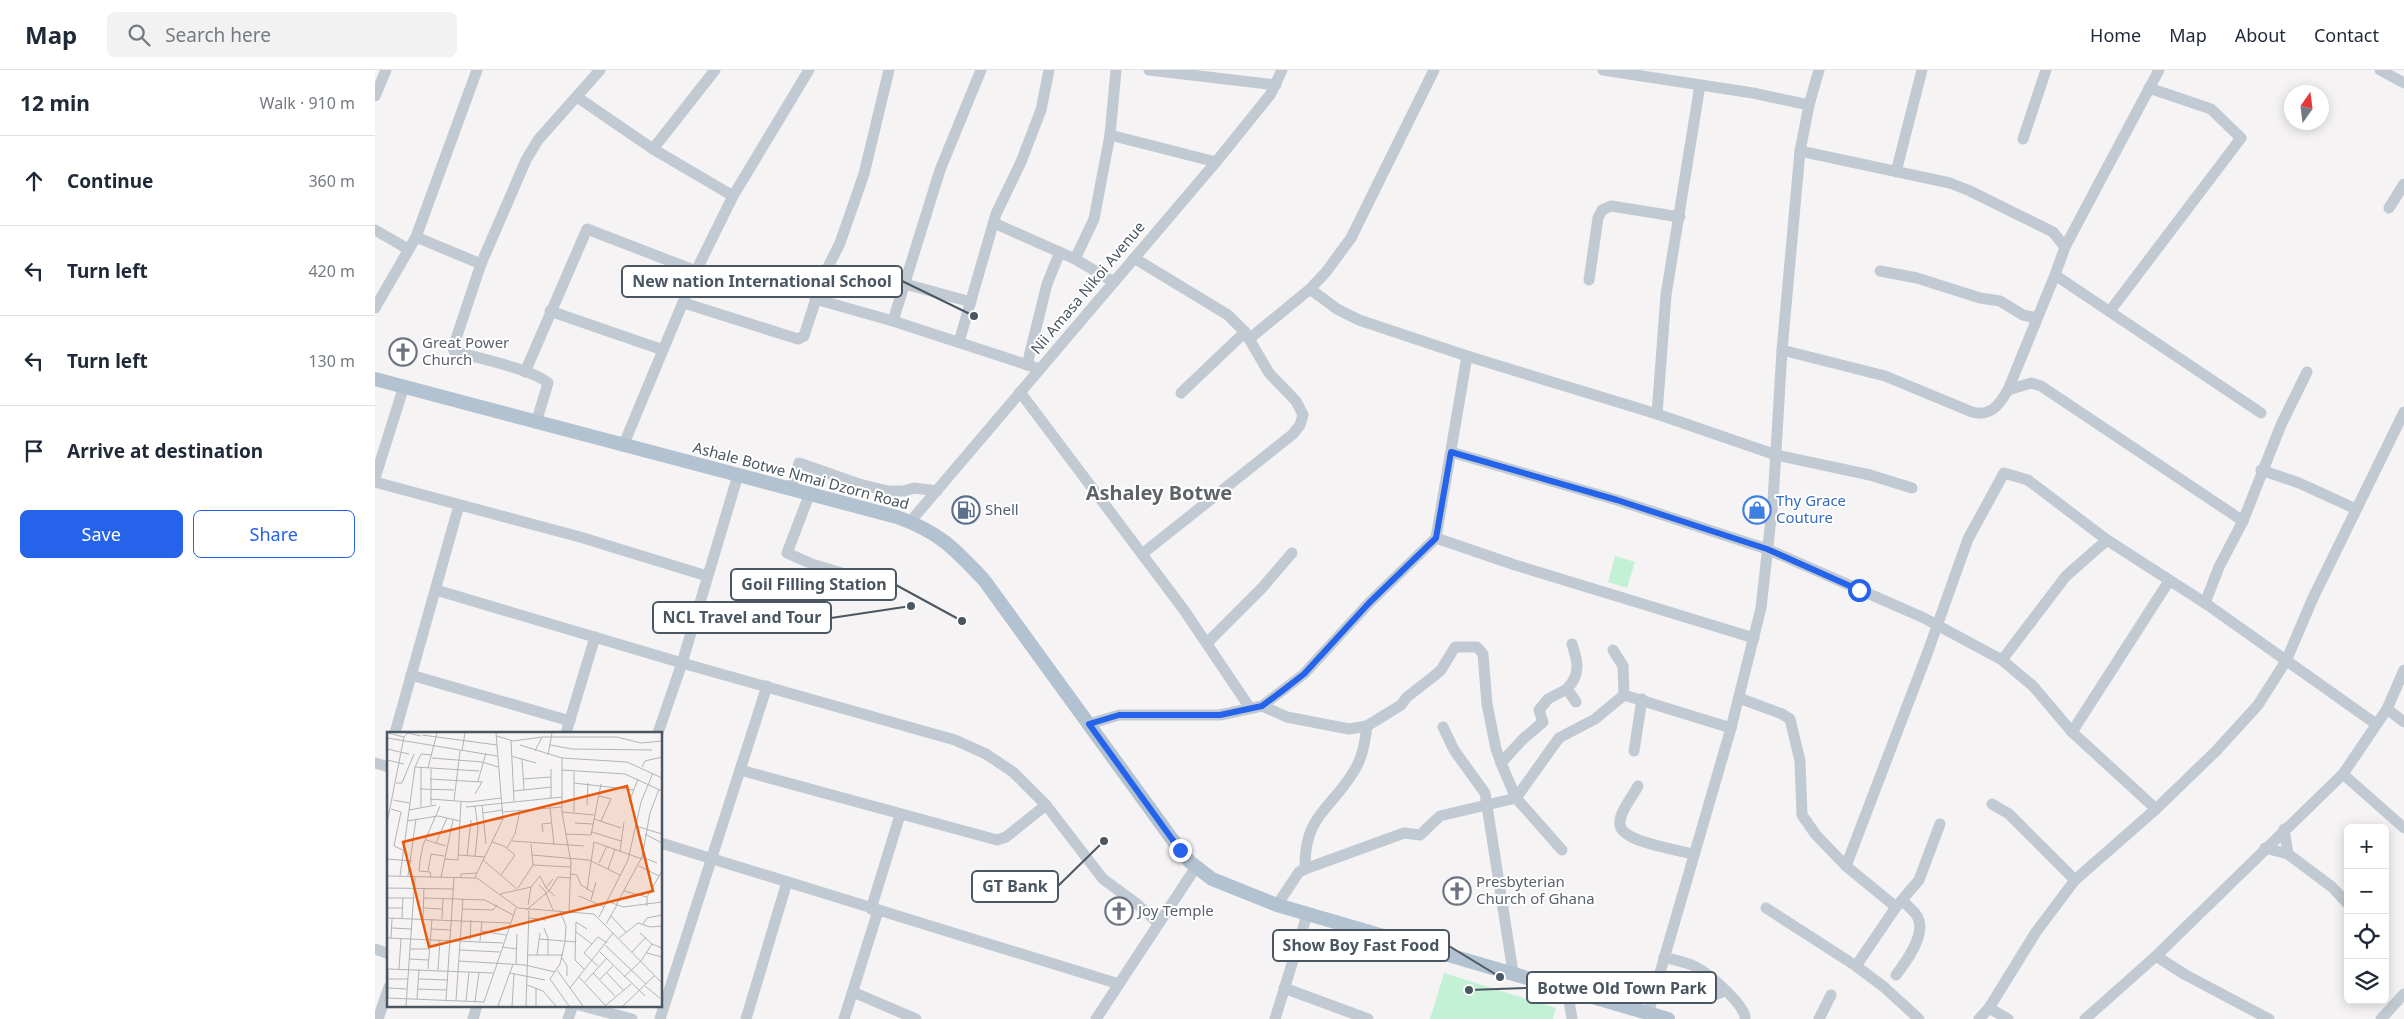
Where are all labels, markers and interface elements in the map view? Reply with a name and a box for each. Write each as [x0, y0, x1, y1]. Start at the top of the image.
search box [107, 12, 457, 57]
text: Map [25, 18, 77, 51]
icon: search [125, 21, 153, 49]
text: Search here [165, 22, 271, 48]
text: Home [2090, 23, 2141, 47]
text: Map [2169, 23, 2207, 47]
text: About [2235, 23, 2286, 47]
text: Contact [2314, 23, 2379, 47]
north arrow [2284, 85, 2329, 130]
text: 12 min [20, 89, 90, 117]
text: Walk · 910 m [260, 92, 355, 114]
icon: ahead [20, 167, 48, 195]
text: Continue [67, 168, 153, 194]
text: 360 m [308, 170, 355, 192]
street label: Nii Amasa Nikoi Avenue [1026, 217, 1149, 358]
icon: left [20, 257, 48, 285]
text: Turn left [67, 258, 148, 284]
text: 420 m [308, 260, 355, 282]
callout: New nation International School [622, 266, 902, 297]
text: New nation International School [632, 270, 892, 292]
place label: Great Power Church [422, 332, 509, 369]
church icon: Great Power Church [388, 337, 418, 367]
icon: left [20, 347, 48, 375]
text: Turn left [67, 348, 148, 374]
text: 130 m [308, 350, 355, 372]
street label: Ashale Botwe Nmai Dzorn Road [691, 436, 912, 514]
icon: arrive [20, 437, 48, 465]
text: Arrive at destination [67, 438, 263, 464]
district label: Ashaley Botwe [1086, 479, 1232, 506]
place label: Thy Grace Couture [1776, 490, 1846, 527]
fuel station icon: Shell [951, 495, 981, 525]
shop icon: Thy Grace Couture [1742, 495, 1772, 525]
place label: Shell [985, 499, 1019, 519]
button: Save [20, 510, 183, 558]
button: Share [193, 510, 355, 558]
callout: Goil Filling Station [731, 569, 896, 600]
text: Goil Filling Station [741, 573, 887, 595]
route start [1848, 579, 1871, 602]
callout: NCL Travel and Tour [653, 602, 831, 633]
text: NCL Travel and Tour [663, 606, 821, 628]
inset map [387, 732, 663, 1006]
map controls [2344, 824, 2389, 1004]
button: + [2344, 824, 2389, 869]
route end [1169, 839, 1192, 862]
button: − [2344, 869, 2389, 914]
callout: GT Bank [972, 871, 1058, 902]
place label: Presbyterian Church of Ghana [1476, 871, 1595, 908]
text: GT Bank [982, 875, 1048, 897]
church icon: Presbyterian Church of Ghana [1442, 876, 1472, 906]
church icon: Joy Temple [1104, 896, 1134, 926]
place label: Joy Temple [1136, 900, 1214, 920]
button: locate [2344, 914, 2389, 959]
callout: Show Boy Fast Food [1273, 930, 1449, 961]
text: Show Boy Fast Food [1283, 934, 1439, 956]
button: layers [2344, 959, 2389, 1004]
callout: Botwe Old Town Park [1527, 972, 1716, 1003]
text: Botwe Old Town Park [1537, 977, 1707, 999]

